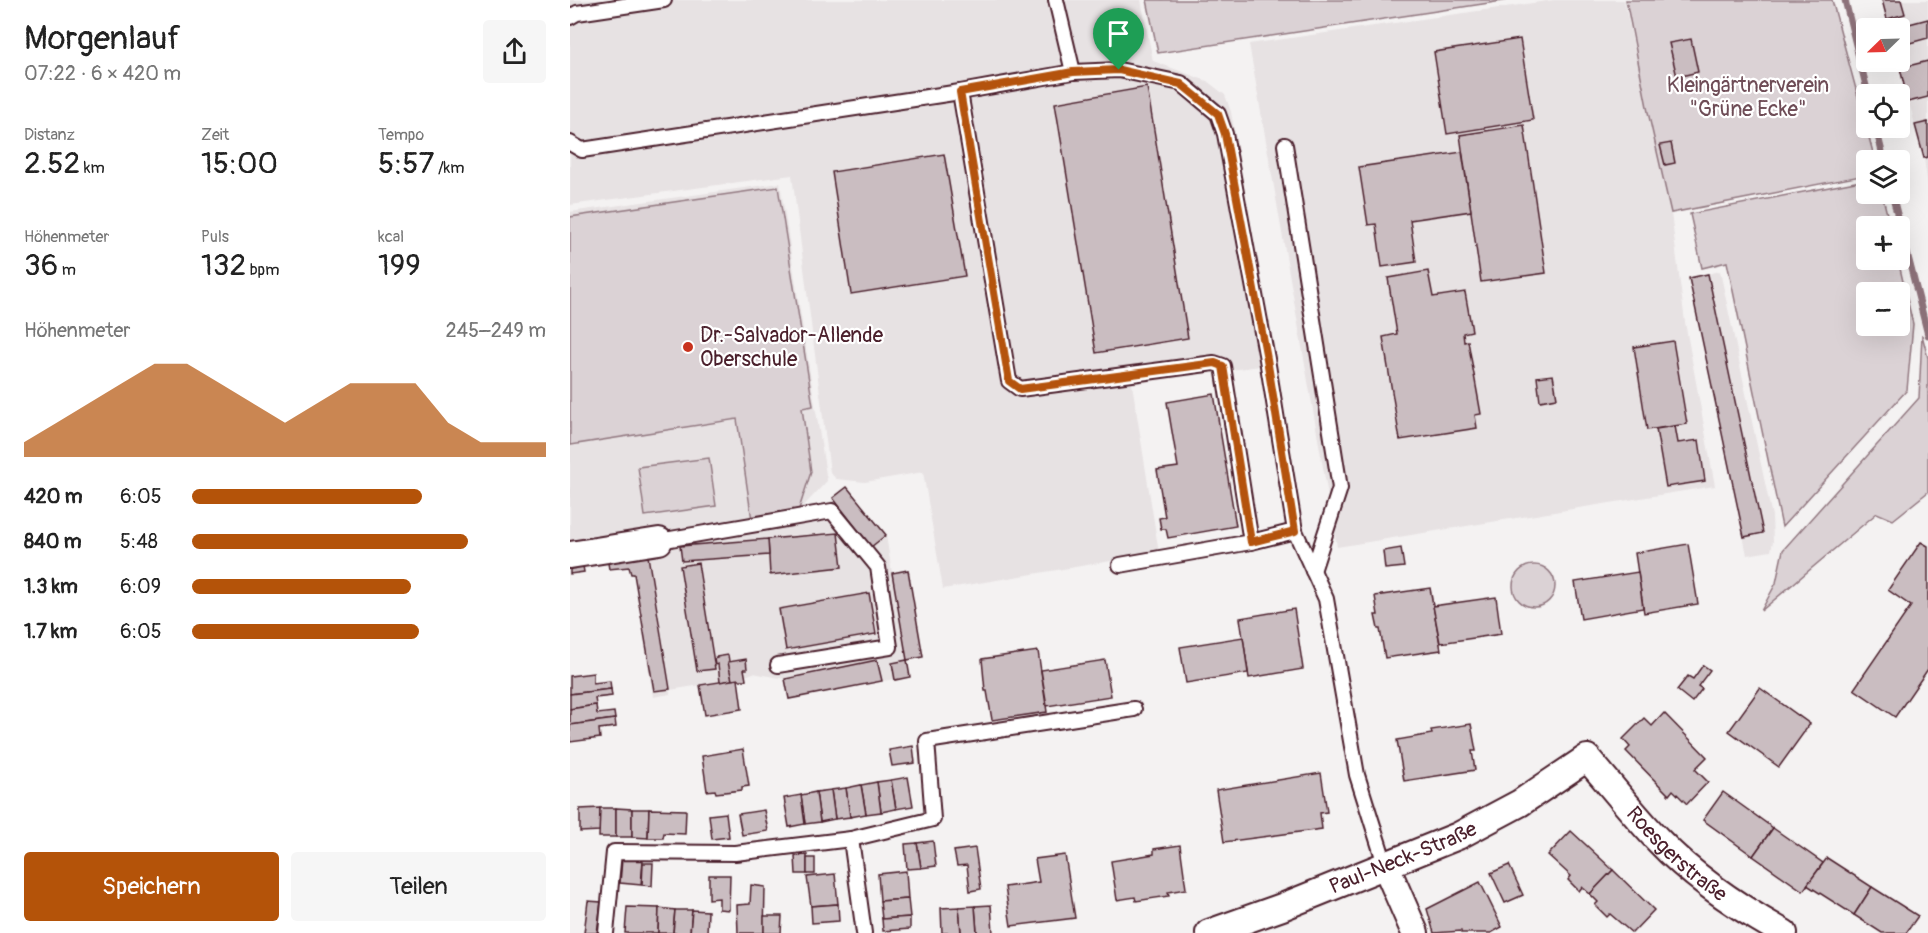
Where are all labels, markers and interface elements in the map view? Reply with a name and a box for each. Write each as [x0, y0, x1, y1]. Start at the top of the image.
pin [1093, 8, 1144, 70]
icon: arrive [1102, 17, 1135, 50]
text: Morgenlauf [24, 18, 181, 59]
north arrow [1856, 18, 1910, 72]
map controls [1856, 18, 1910, 336]
button: share [483, 20, 546, 83]
text: 07:22 · 6 × 420 m [24, 61, 181, 86]
park label: Kleingärtnerverein "Grüne Ecke" [1667, 72, 1829, 123]
button: locate [1856, 84, 1910, 138]
text: Distanz [24, 125, 75, 145]
text: Zeit [201, 125, 229, 145]
text: Tempo [378, 125, 424, 145]
text: 2.52 [24, 145, 80, 182]
text: 15:00 [201, 145, 278, 182]
text: 5:57 [378, 145, 434, 182]
button: layers [1856, 150, 1910, 204]
text: km [80, 158, 105, 178]
text: /km [434, 158, 465, 178]
button: + [1856, 216, 1910, 270]
text: Höhenmeter [24, 227, 109, 247]
text: Puls [201, 227, 229, 247]
text: kcal [378, 227, 404, 247]
text: 36 [24, 247, 58, 284]
text: 132 [201, 247, 246, 284]
text: 199 [378, 247, 421, 284]
text: m [58, 260, 76, 280]
text: bpm [246, 260, 279, 280]
button: − [1856, 282, 1910, 336]
text: Höhenmeter [24, 318, 130, 343]
text: 245–249 m [445, 318, 546, 343]
place label: Dr.-Salvador-Allende Oberschule [700, 322, 884, 373]
marker: Dr.-Salvador-Allende Oberschule [681, 340, 695, 354]
text: 420 m [24, 484, 83, 509]
text: 6:05 [120, 484, 161, 509]
text: 840 m [24, 529, 81, 554]
text: 5:48 [120, 529, 158, 554]
text: 1.3 km [24, 574, 78, 599]
text: 6:09 [120, 574, 161, 599]
text: 1.7 km [24, 619, 77, 644]
text: 6:05 [120, 619, 161, 644]
street label: Roesgerstraße [1620, 801, 1733, 908]
street label: Paul-Neck-Straße [1325, 815, 1482, 900]
button: Speichern [24, 852, 279, 921]
button: Teilen [291, 852, 546, 921]

